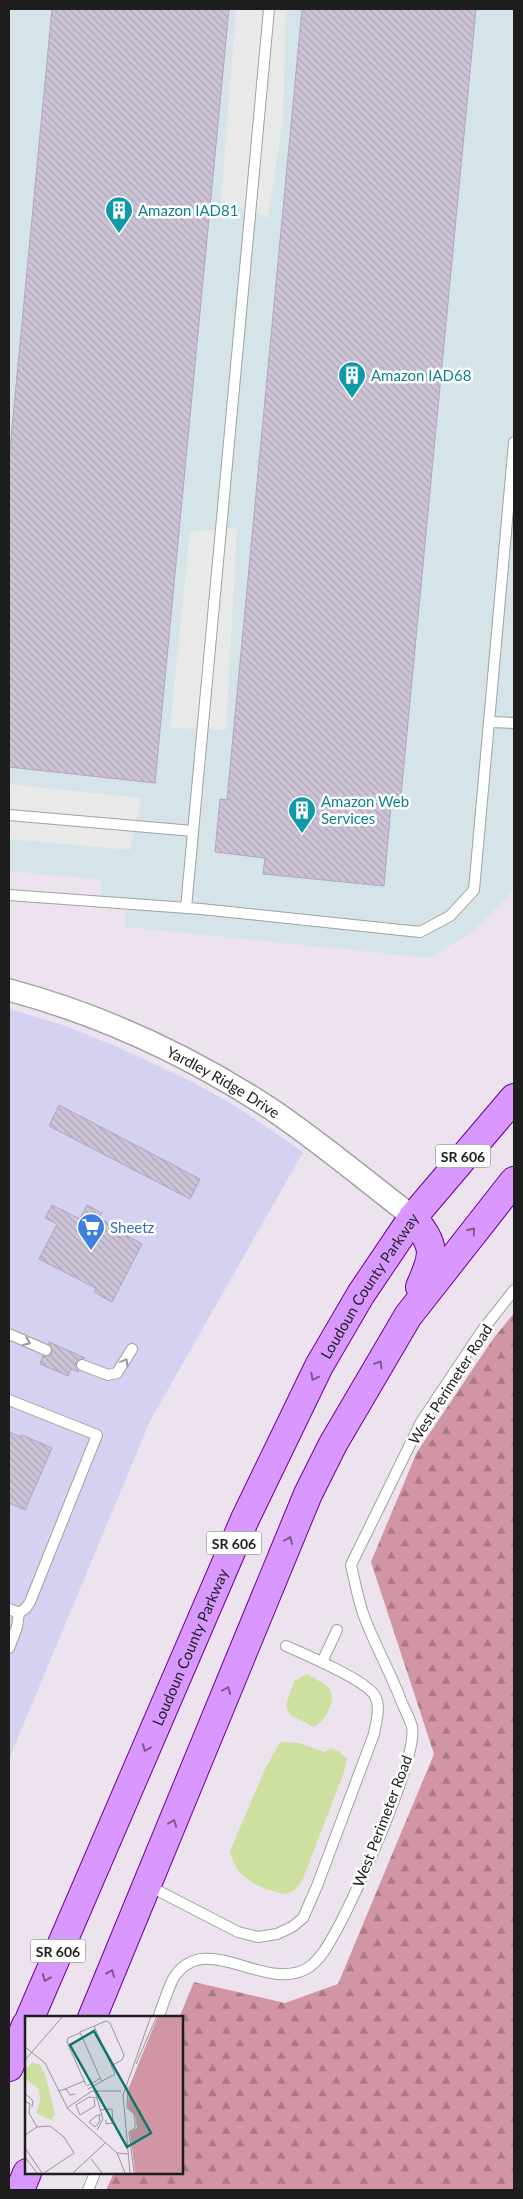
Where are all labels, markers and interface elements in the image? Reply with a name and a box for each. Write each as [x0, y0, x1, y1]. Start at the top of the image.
building icon: Amazon IAD81 [104, 195, 134, 234]
place label: Amazon IAD81 [138, 201, 238, 219]
building icon: Amazon IAD68 [337, 360, 367, 399]
place label: Amazon IAD68 [371, 366, 471, 384]
place label: Amazon Web Services [321, 792, 409, 827]
building icon: Amazon Web Services [287, 795, 317, 834]
street label: Yardley Ridge Drive [164, 1042, 284, 1122]
road number: SR 606 [436, 1144, 490, 1168]
street label: Loudoun County Parkway [316, 1209, 422, 1362]
supermarket icon: Sheetz [76, 1212, 106, 1251]
place label: Sheetz [110, 1218, 155, 1236]
one-way arrow [467, 1228, 476, 1237]
street label: West Perimeter Road [404, 1321, 496, 1447]
one-way arrow [22, 1335, 31, 1346]
one-way arrow [118, 1359, 128, 1368]
one-way arrow [372, 1360, 382, 1369]
one-way arrow [309, 1372, 320, 1381]
road number: SR 606 [206, 1532, 262, 1555]
one-way arrow [283, 1536, 293, 1545]
street label: Loudoun County Parkway [148, 1565, 232, 1728]
one-way arrow [220, 1686, 231, 1695]
one-way arrow [141, 1743, 152, 1752]
street label: West Perimeter Road [349, 1753, 415, 1889]
one-way arrow [167, 1819, 177, 1827]
road number: SR 606 [30, 1940, 86, 1962]
one-way arrow [104, 1969, 115, 1978]
one-way arrow [42, 1973, 53, 1982]
inset map [25, 2016, 182, 2174]

